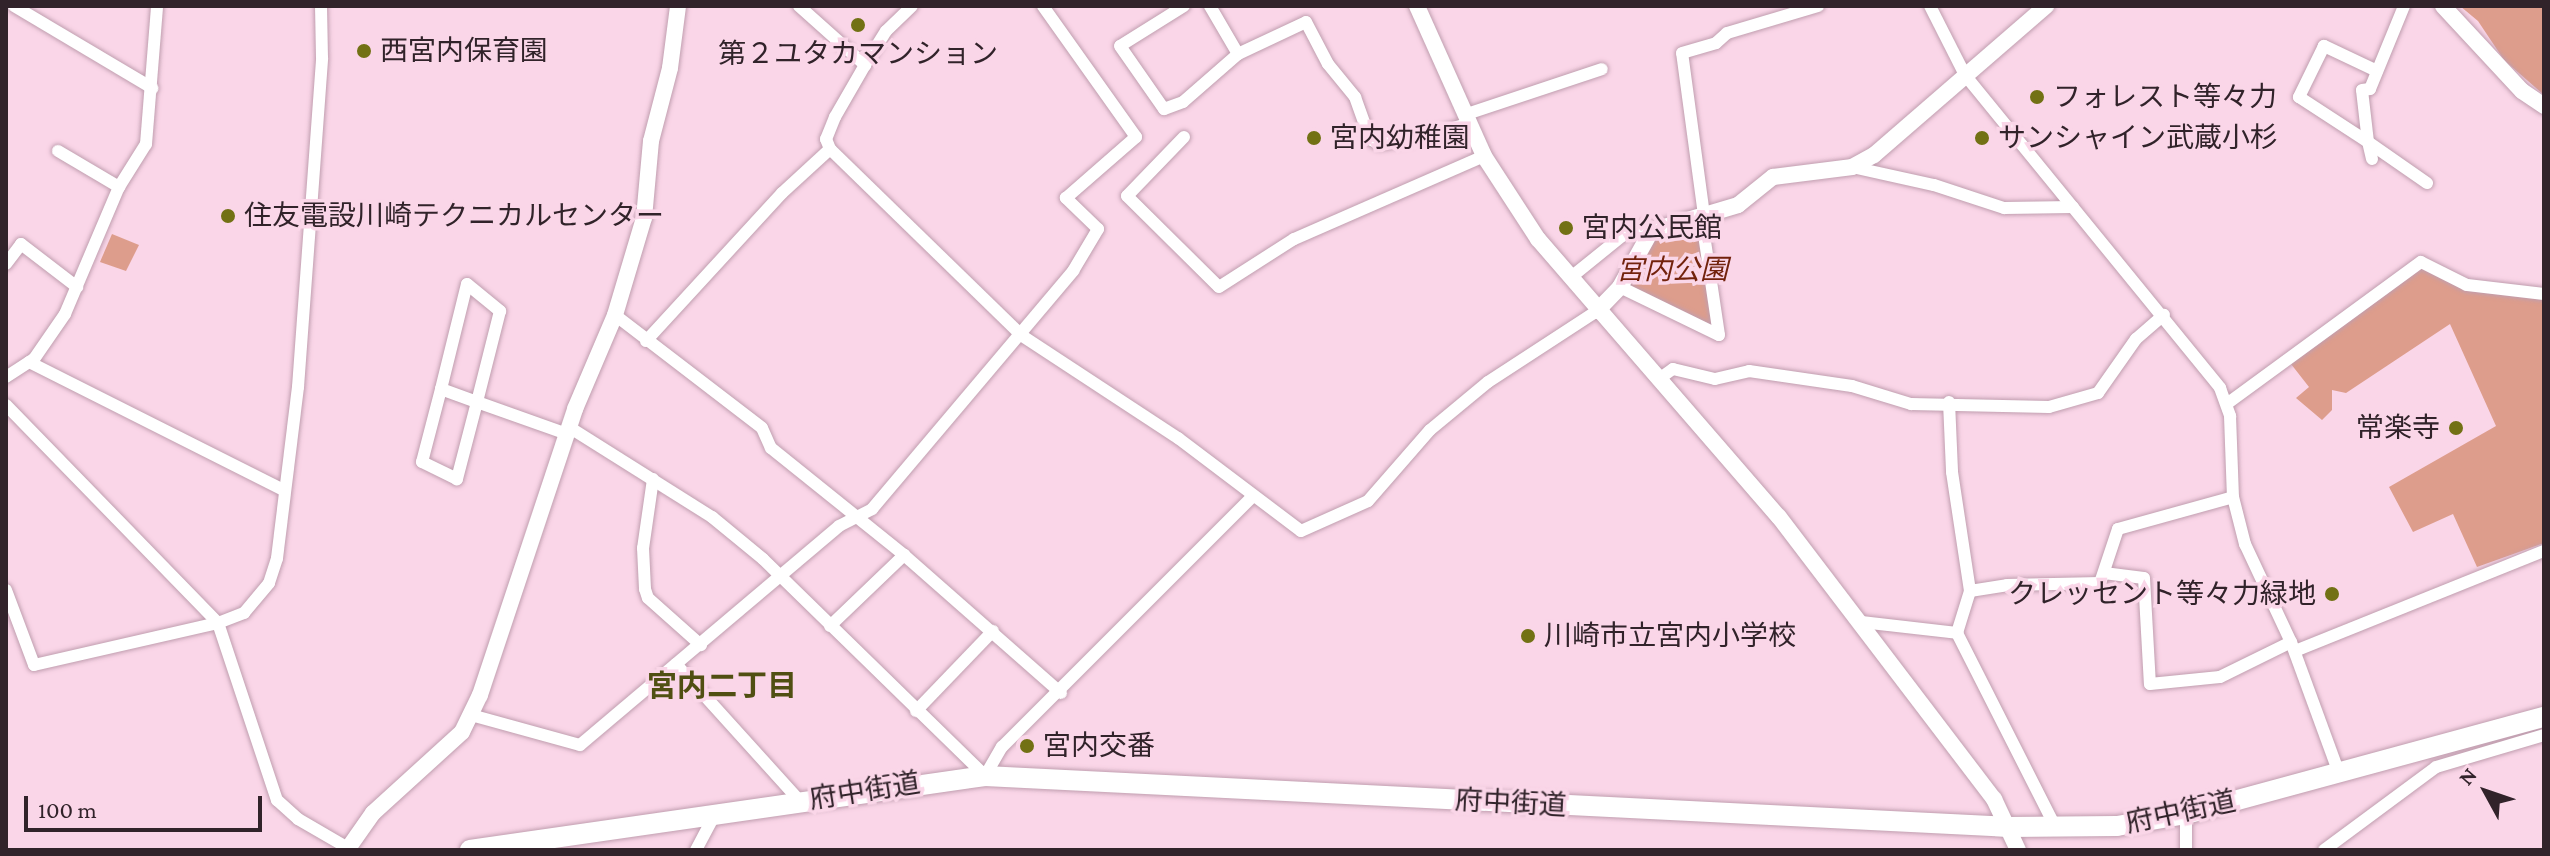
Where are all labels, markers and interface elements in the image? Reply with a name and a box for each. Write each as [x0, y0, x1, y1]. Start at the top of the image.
marker: 第２ユタカマンション [849, 16, 867, 34]
place label: 西宮内保育園 [380, 34, 548, 68]
place label: 第２ユタカマンション [718, 37, 998, 71]
marker: 西宮内保育園 [355, 42, 373, 60]
place label: フォレスト等々力 [2053, 80, 2277, 114]
marker: フォレスト等々力 [2028, 88, 2046, 106]
place label: 宮内幼稚園 [1330, 121, 1470, 155]
place label: サンシャイン武蔵小杉 [1998, 121, 2278, 155]
marker: 宮内幼稚園 [1305, 129, 1323, 147]
marker: サンシャイン武蔵小杉 [1973, 129, 1991, 147]
place label: 住友電設川崎テクニカルセンター [244, 199, 664, 233]
marker: 住友電設川崎テクニカルセンター [219, 207, 237, 225]
place label: 宮内公民館 [1582, 211, 1722, 245]
marker: 宮内公民館 [1557, 219, 1575, 237]
park label: 宮内公園 [1616, 253, 1728, 287]
place label: 常楽寺 [2356, 411, 2440, 445]
marker: 常楽寺 [2447, 419, 2465, 437]
place label: クレッセント等々力緑地 [2008, 577, 2316, 611]
marker: クレッセント等々力緑地 [2323, 585, 2341, 603]
place label: 川崎市立宮内小学校 [1544, 619, 1796, 653]
marker: 川崎市立宮内小学校 [1519, 627, 1537, 645]
district label: 宮内二丁目 [647, 668, 797, 704]
place label: 宮内交番 [1043, 729, 1155, 763]
marker: 宮内交番 [1018, 737, 1036, 755]
north arrow [2446, 752, 2526, 832]
text: N [2453, 762, 2482, 790]
street label: 府中街道 [807, 766, 923, 816]
scale bar [28, 780, 266, 830]
street label: 府中街道 [1454, 783, 1568, 823]
street label: 府中街道 [2123, 784, 2239, 840]
text: 100 m [38, 796, 97, 823]

